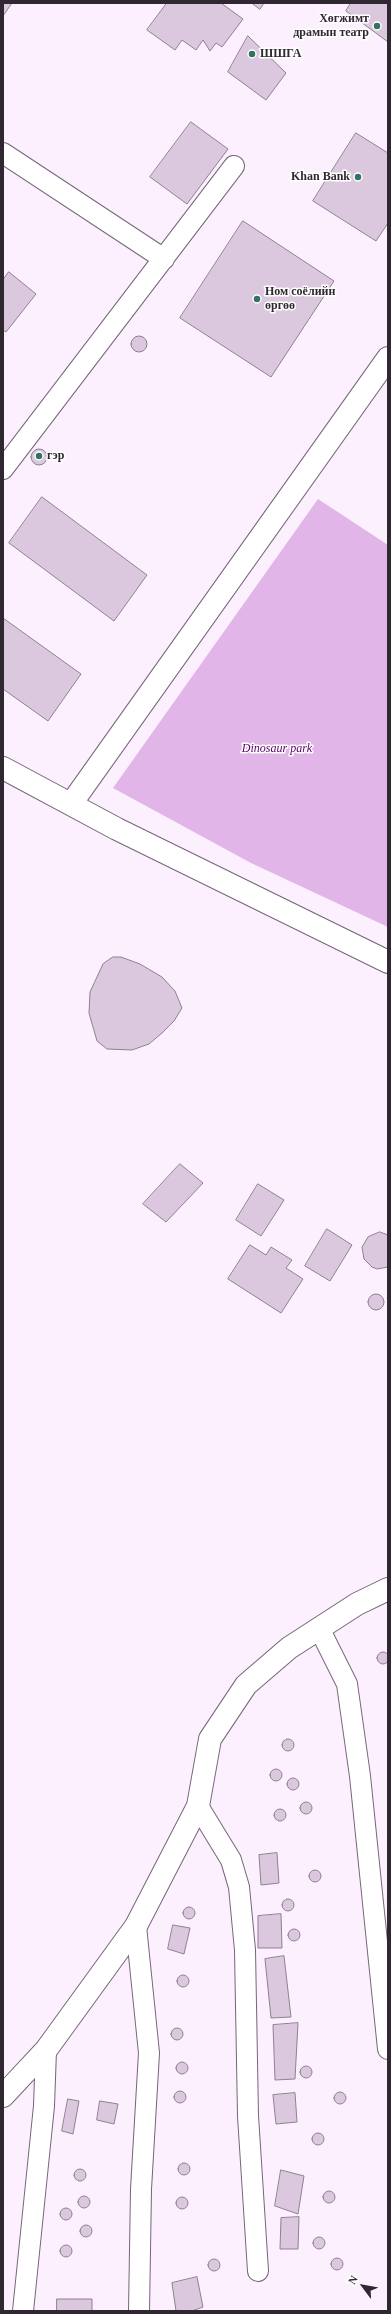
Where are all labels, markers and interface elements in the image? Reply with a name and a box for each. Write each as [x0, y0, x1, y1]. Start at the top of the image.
place label: Хөгжимт драмын театр [293, 12, 369, 40]
marker: Хөгжимт драмын театр [372, 21, 382, 31]
place label: ШШГА [260, 47, 301, 61]
marker: ШШГА [247, 49, 257, 59]
place label: Khan Bank [291, 170, 350, 184]
marker: Khan Bank [353, 172, 363, 182]
place label: Ном соёлийн өргөө [265, 285, 335, 313]
marker: Ном соёлийн өргөө [252, 294, 262, 304]
place label: гэр [47, 449, 64, 463]
marker: гэр [34, 451, 44, 461]
park label: Dinosaur park [242, 742, 312, 756]
north arrow [343, 2266, 383, 2306]
text: N [346, 2273, 360, 2286]

